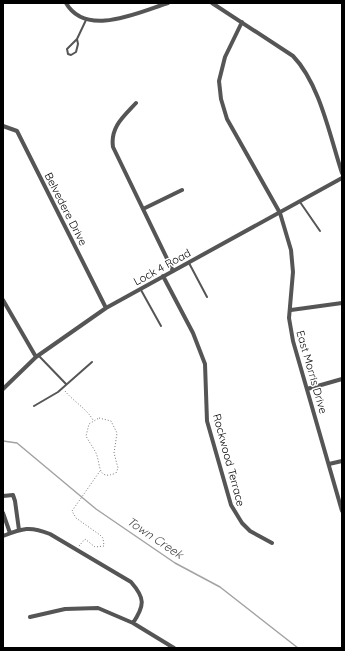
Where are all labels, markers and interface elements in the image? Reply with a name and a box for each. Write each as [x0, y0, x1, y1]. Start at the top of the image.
street label: Belvedere Drive [42, 170, 90, 248]
street label: Lock 4 Road [131, 246, 193, 288]
street label: East Morris Drive [293, 329, 331, 415]
street label: Rockwood Terrace [210, 412, 248, 508]
water label: Town Creek [124, 513, 188, 563]

